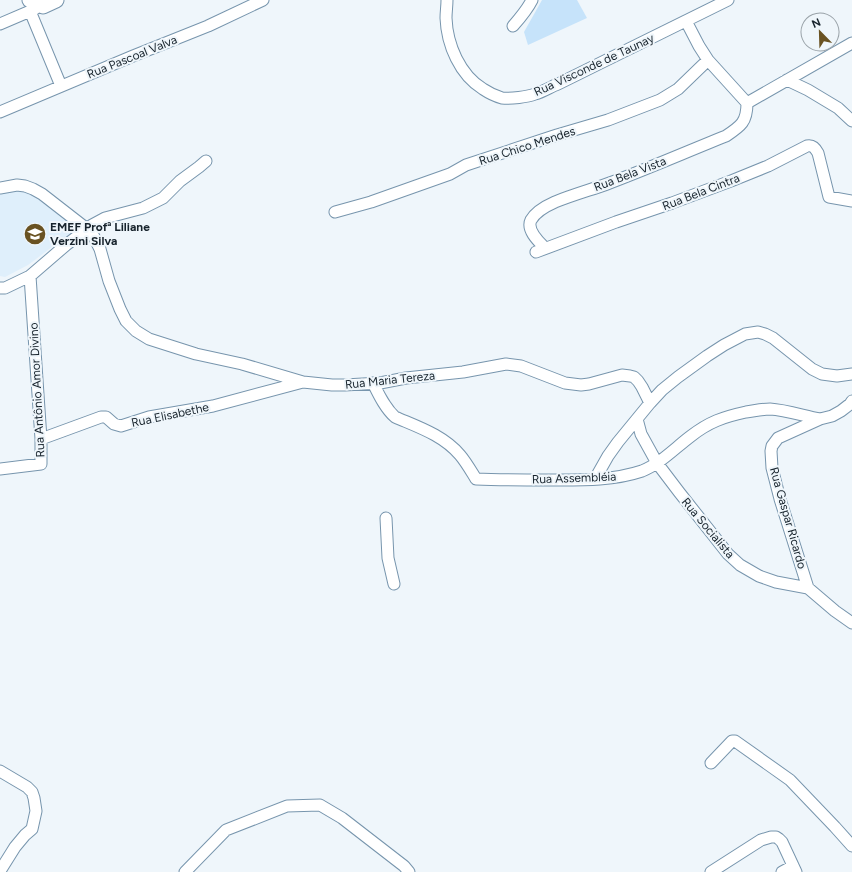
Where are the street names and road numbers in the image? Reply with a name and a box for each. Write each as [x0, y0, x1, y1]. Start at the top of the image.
street label: Rua Visconde de Taunay [532, 31, 657, 99]
street label: Rua Pascoal Valva [85, 33, 179, 81]
street label: Rua Chico Mendes [477, 124, 577, 168]
street label: Rua Bela Vista [592, 154, 668, 194]
street label: Rua Bela Cintra [660, 171, 742, 213]
street label: Rua Antônio Amor Divino [26, 322, 48, 458]
street label: Rua Maria Tereza [344, 368, 436, 392]
street label: Rua Elisabethe [130, 400, 210, 430]
street label: Rua Gaspar Ricardo [767, 465, 809, 571]
street label: Rua Assembléia [532, 470, 616, 486]
street label: Rua Socialista [679, 495, 737, 561]

